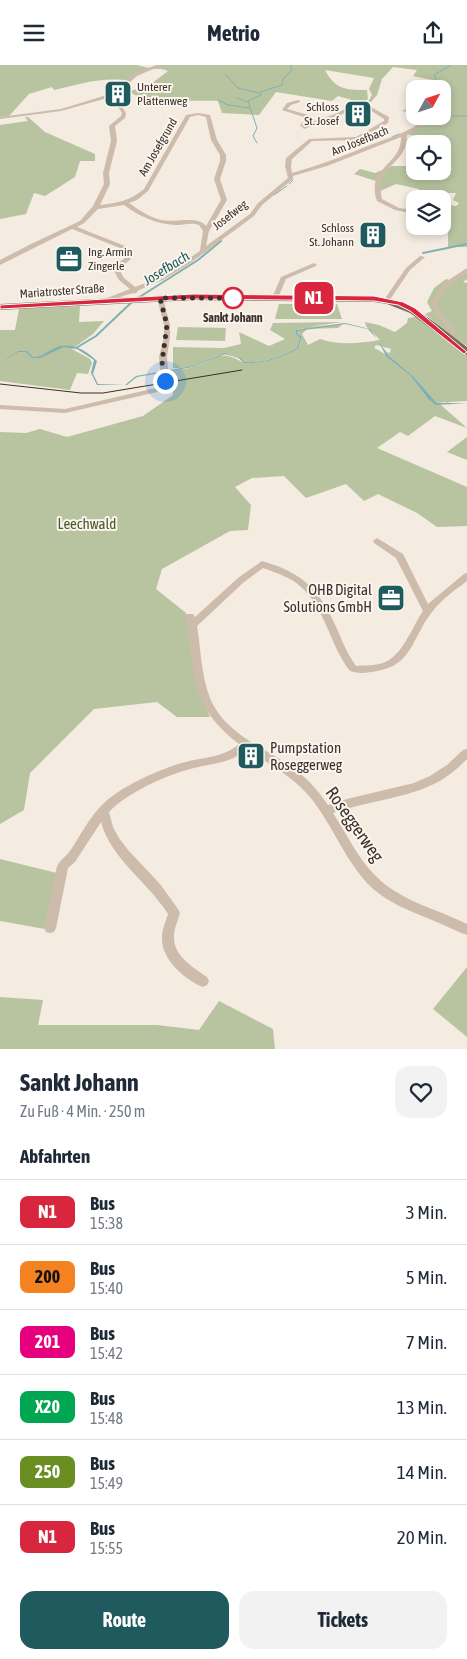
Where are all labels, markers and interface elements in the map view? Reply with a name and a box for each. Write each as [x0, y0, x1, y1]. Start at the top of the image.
icon: menu [20, 19, 48, 47]
icon: share [419, 19, 447, 47]
text: Metrio [207, 20, 260, 46]
building icon: Unterer Plattenweg [103, 79, 133, 109]
place label: Unterer Plattenweg [137, 80, 188, 108]
north arrow [406, 80, 451, 125]
map controls [406, 80, 451, 235]
building icon: Schloss St. Josef [343, 99, 373, 129]
place label: Schloss St. Josef [304, 100, 340, 128]
street label: Am Josefgrund [136, 116, 180, 178]
street label: Am Josefbach [329, 123, 391, 159]
button: locate [406, 135, 451, 180]
button: layers [406, 190, 451, 235]
street label: Josefweg [210, 197, 251, 233]
building icon: Schloss St. Johann [358, 220, 388, 250]
place label: Schloss St. Johann [309, 221, 354, 249]
office icon: Ing. Armin Zingerle [54, 244, 84, 274]
place label: Ing. Armin Zingerle [88, 245, 132, 273]
water label: Josefbach [139, 248, 192, 289]
street label: Mariatroster Straße [19, 281, 105, 301]
line badge: N1 [292, 282, 336, 314]
marker: Sankt Johann [222, 287, 244, 309]
text: N1 [304, 287, 324, 308]
place label: Sankt Johann [203, 311, 263, 325]
your location [153, 369, 178, 394]
park label: Leechwald [58, 515, 116, 532]
place label: OHB Digital Solutions GmbH [283, 581, 372, 615]
office icon: OHB Digital Solutions GmbH [376, 583, 406, 613]
place label: Pumpstation Roseggerweg [270, 739, 343, 773]
building icon: Pumpstation Roseggerweg [236, 741, 266, 771]
street label: Roseggerweg [322, 782, 389, 866]
button: heart [395, 1066, 447, 1118]
text: Sankt Johann [20, 1069, 139, 1096]
text: Zu Fuß · 4 Min. · 250 m [20, 1102, 145, 1120]
text: Abfahrten [20, 1145, 90, 1167]
text: Bus [90, 1192, 115, 1214]
text: N1 [38, 1201, 57, 1222]
text: 3 Min. [406, 1201, 447, 1223]
text: 15:38 [90, 1214, 123, 1232]
text: Bus [90, 1257, 115, 1279]
text: 200 [35, 1266, 60, 1287]
text: 5 Min. [406, 1266, 447, 1288]
text: 15:40 [90, 1279, 123, 1297]
text: Bus [90, 1322, 115, 1344]
text: 201 [35, 1331, 60, 1352]
text: 7 Min. [406, 1331, 447, 1353]
text: 15:42 [90, 1344, 123, 1362]
text: Bus [90, 1387, 115, 1409]
text: X20 [35, 1396, 60, 1417]
text: 13 Min. [397, 1396, 447, 1418]
text: 15:48 [90, 1409, 123, 1427]
text: Bus [90, 1452, 115, 1474]
text: 250 [35, 1461, 60, 1482]
text: 14 Min. [397, 1461, 447, 1483]
text: 15:49 [90, 1474, 123, 1492]
text: Bus [90, 1517, 115, 1539]
text: N1 [38, 1526, 57, 1547]
text: 20 Min. [397, 1526, 447, 1548]
text: 15:55 [90, 1539, 123, 1557]
button: Route [20, 1591, 229, 1649]
button: Tickets [239, 1591, 447, 1649]

